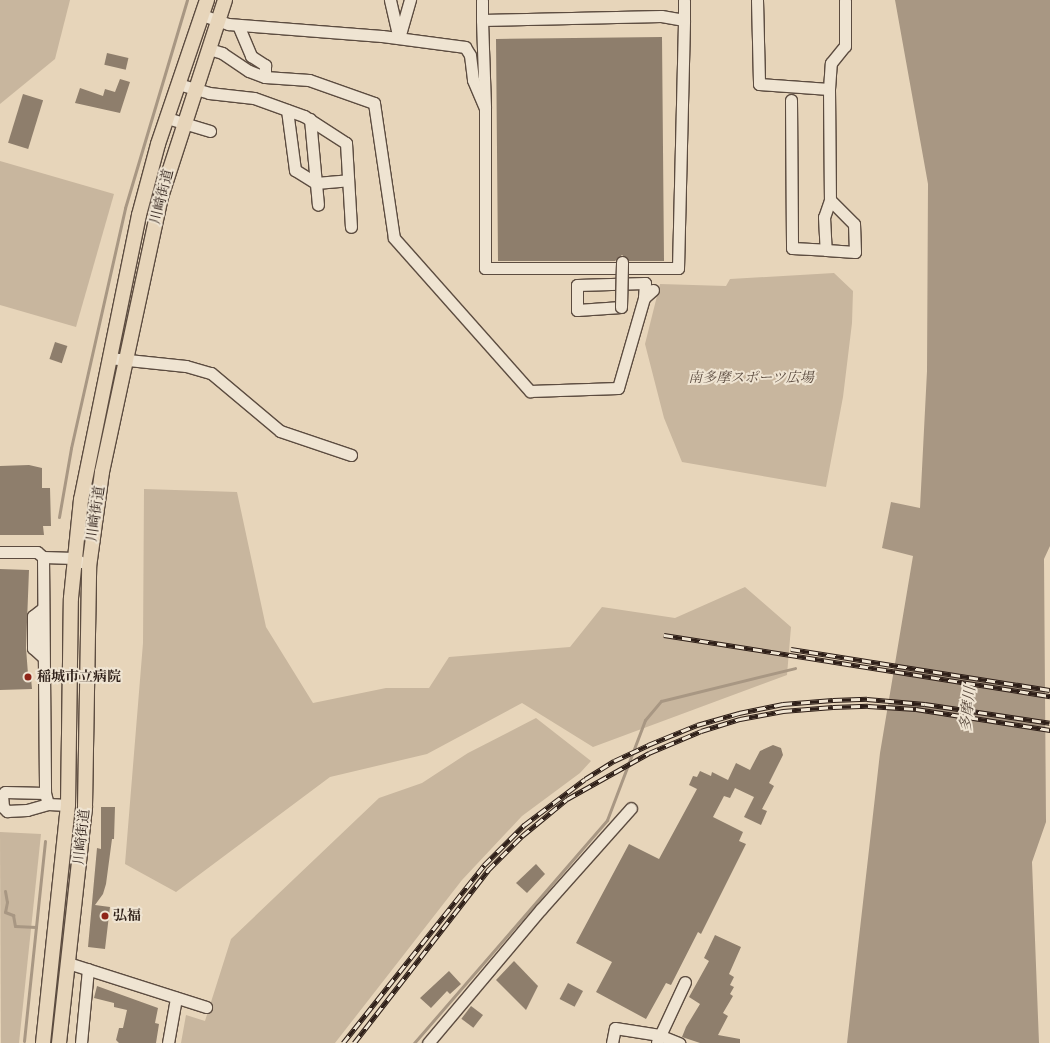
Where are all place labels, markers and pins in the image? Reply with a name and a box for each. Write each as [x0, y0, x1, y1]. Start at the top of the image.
place label: 稲城市立病院 [37, 669, 121, 685]
marker: 稲城市立病院 [22, 671, 34, 683]
place label: 弘福 [113, 908, 141, 924]
marker: 弘福 [100, 911, 110, 921]

